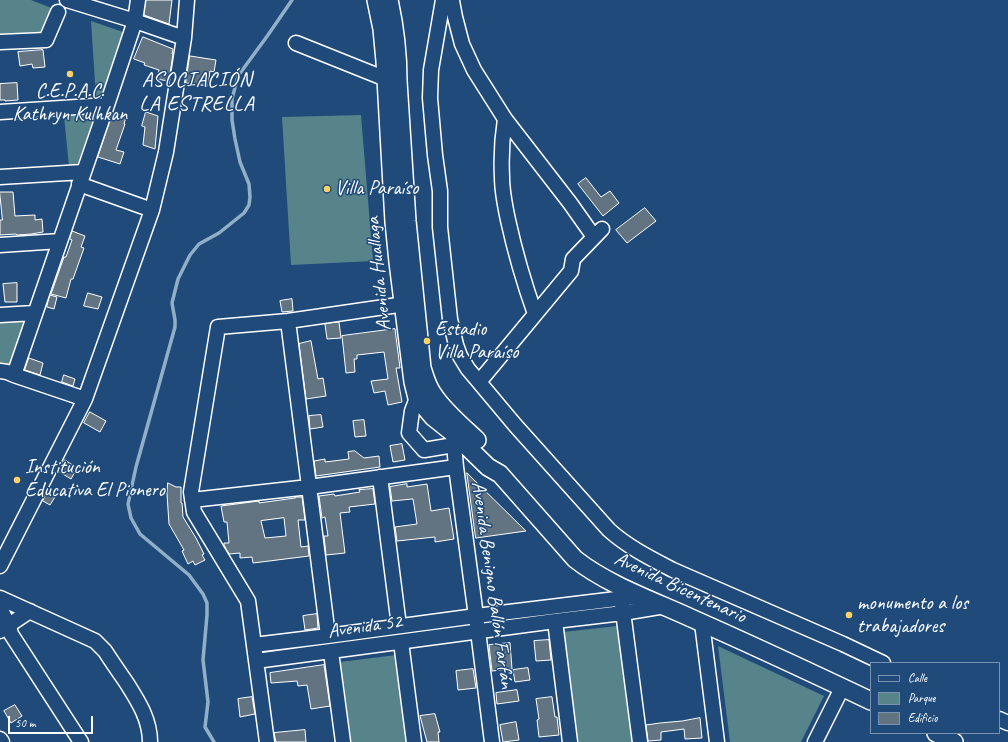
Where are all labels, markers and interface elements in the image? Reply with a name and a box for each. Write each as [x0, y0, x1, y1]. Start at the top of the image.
district label: ASOCIACIÓN LA ESTRELLA [140, 67, 254, 117]
marker: C.E.P.A.C. Kathryn Kulhkan [65, 69, 75, 79]
place label: C.E.P.A.C. Kathryn Kulhkan [13, 80, 127, 127]
place label: Villa Paraíso [335, 177, 418, 201]
marker: Villa Paraíso [322, 184, 332, 194]
street label: Avenida Huallaga [361, 216, 397, 332]
place label: Estadio Villa Paraíso [435, 318, 518, 365]
marker: Estadio Villa Paraíso [422, 336, 432, 346]
place label: Institución Educativa El Pionero [25, 456, 165, 503]
marker: Institución Educativa El Pionero [12, 475, 22, 485]
street label: Avenida Benigno Ballón Farfán [466, 480, 518, 690]
street label: Avenida Bicentenario [610, 547, 750, 629]
place label: monumento a los trabajadores [857, 592, 968, 639]
street label: Avenida 52 [326, 610, 404, 644]
marker: monumento a los trabajadores [844, 610, 854, 620]
legend [870, 662, 1000, 734]
text: Calle [908, 670, 927, 686]
text: Parque [908, 690, 936, 706]
scale bar [10, 708, 95, 734]
text: Edificio [908, 710, 938, 726]
text: 50 m [15, 715, 35, 731]

